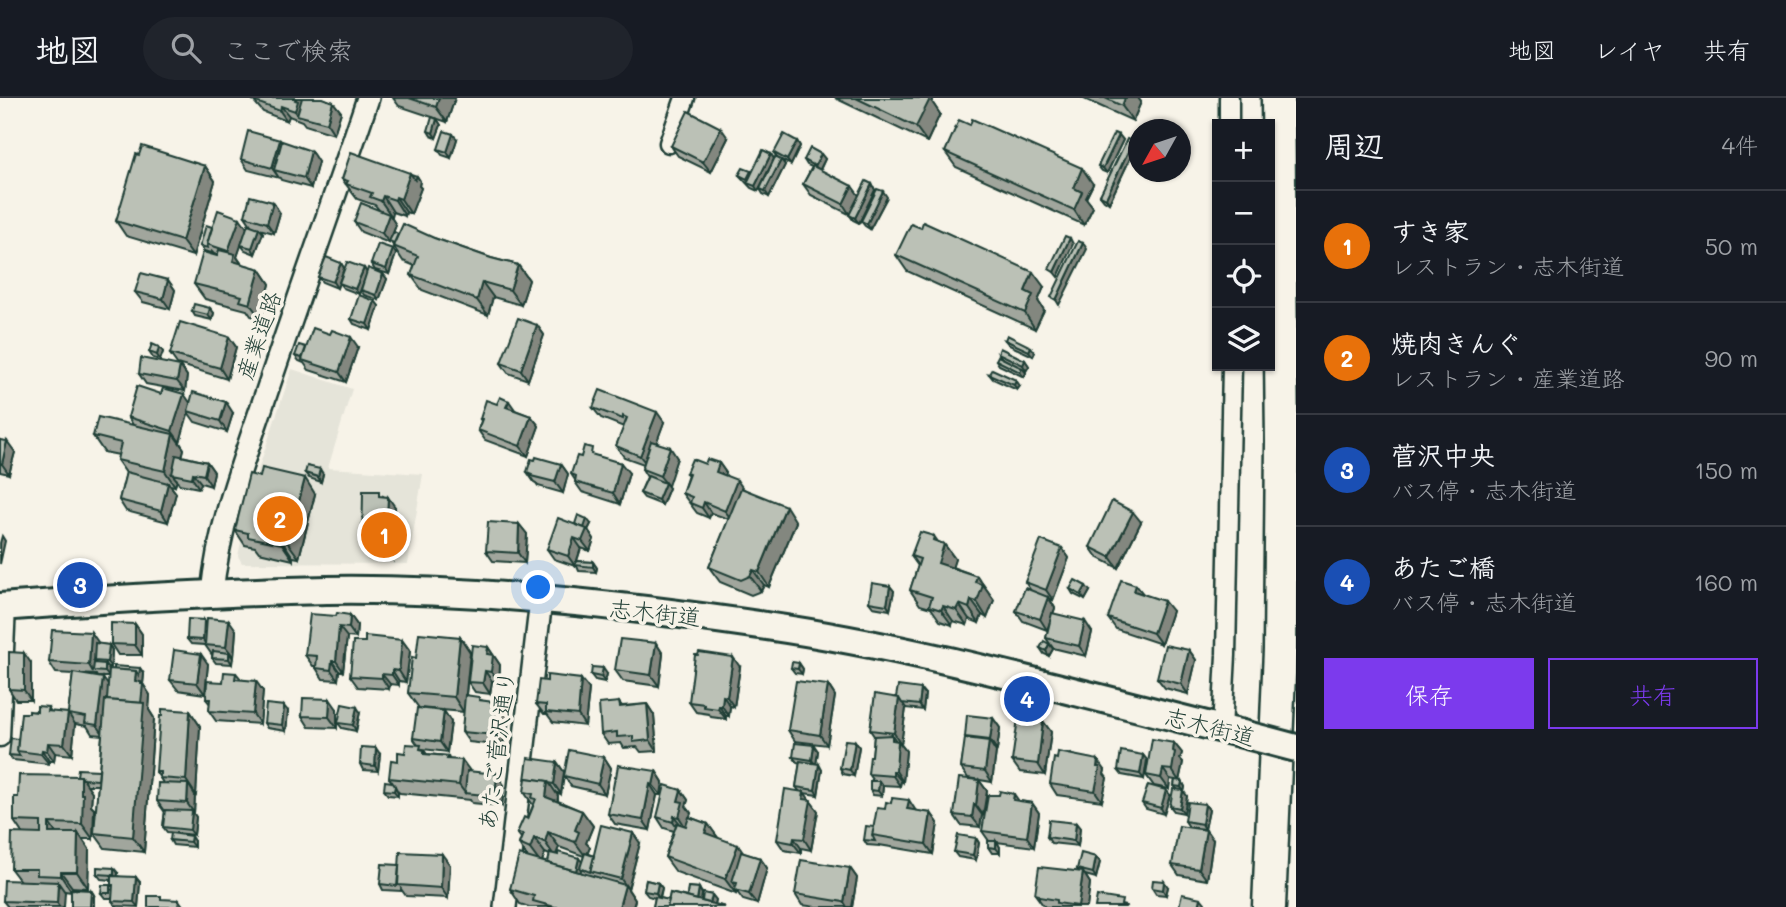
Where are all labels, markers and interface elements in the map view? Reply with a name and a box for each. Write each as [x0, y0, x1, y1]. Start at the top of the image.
search box [143, 17, 633, 80]
text: 地図 [35, 27, 101, 70]
icon: search [167, 29, 205, 67]
text: ここで検索 [223, 33, 353, 67]
text: 地図 [1508, 34, 1556, 65]
text: レイヤ [1594, 34, 1665, 65]
text: 共有 [1703, 34, 1751, 65]
north arrow [1128, 119, 1191, 182]
map controls [1212, 119, 1275, 371]
button: + [1212, 119, 1275, 182]
text: 周辺 [1324, 125, 1384, 165]
text: 4件 [1721, 130, 1758, 160]
button: − [1212, 182, 1275, 245]
text: すき家 [1391, 214, 1469, 248]
text: 1 [1342, 231, 1352, 261]
text: 50 m [1705, 231, 1758, 261]
button: locate [1212, 245, 1275, 308]
text: レストラン · 志木街道 [1391, 251, 1625, 281]
street label: 産業道路 [229, 287, 287, 383]
button: layers [1212, 308, 1275, 371]
text: 焼肉きんぐ [1391, 326, 1521, 360]
text: 2 [1341, 343, 1353, 373]
text: 90 m [1705, 343, 1758, 373]
text: レストラン · 産業道路 [1391, 363, 1625, 393]
text: 菅沢中央 [1391, 438, 1495, 472]
text: 3 [1340, 455, 1354, 485]
text: 150 m [1694, 455, 1758, 485]
text: バス停 · 志木街道 [1391, 475, 1577, 505]
pin: 2 [257, 493, 303, 545]
pin: 1 [361, 509, 407, 561]
text: あたご橋 [1391, 550, 1495, 584]
pin: 3 [57, 559, 103, 611]
text: 4 [1340, 567, 1354, 597]
text: 160 m [1694, 567, 1758, 597]
your location [521, 570, 555, 604]
text: バス停 · 志木街道 [1391, 587, 1577, 617]
street label: 志木街道 [608, 592, 702, 632]
button: 保存 [1324, 658, 1534, 729]
button: 共有 [1548, 658, 1758, 729]
street label: あたご菅沢通り [471, 668, 521, 832]
pin: 4 [1004, 673, 1050, 725]
street label: 志木街道 [1162, 700, 1258, 752]

